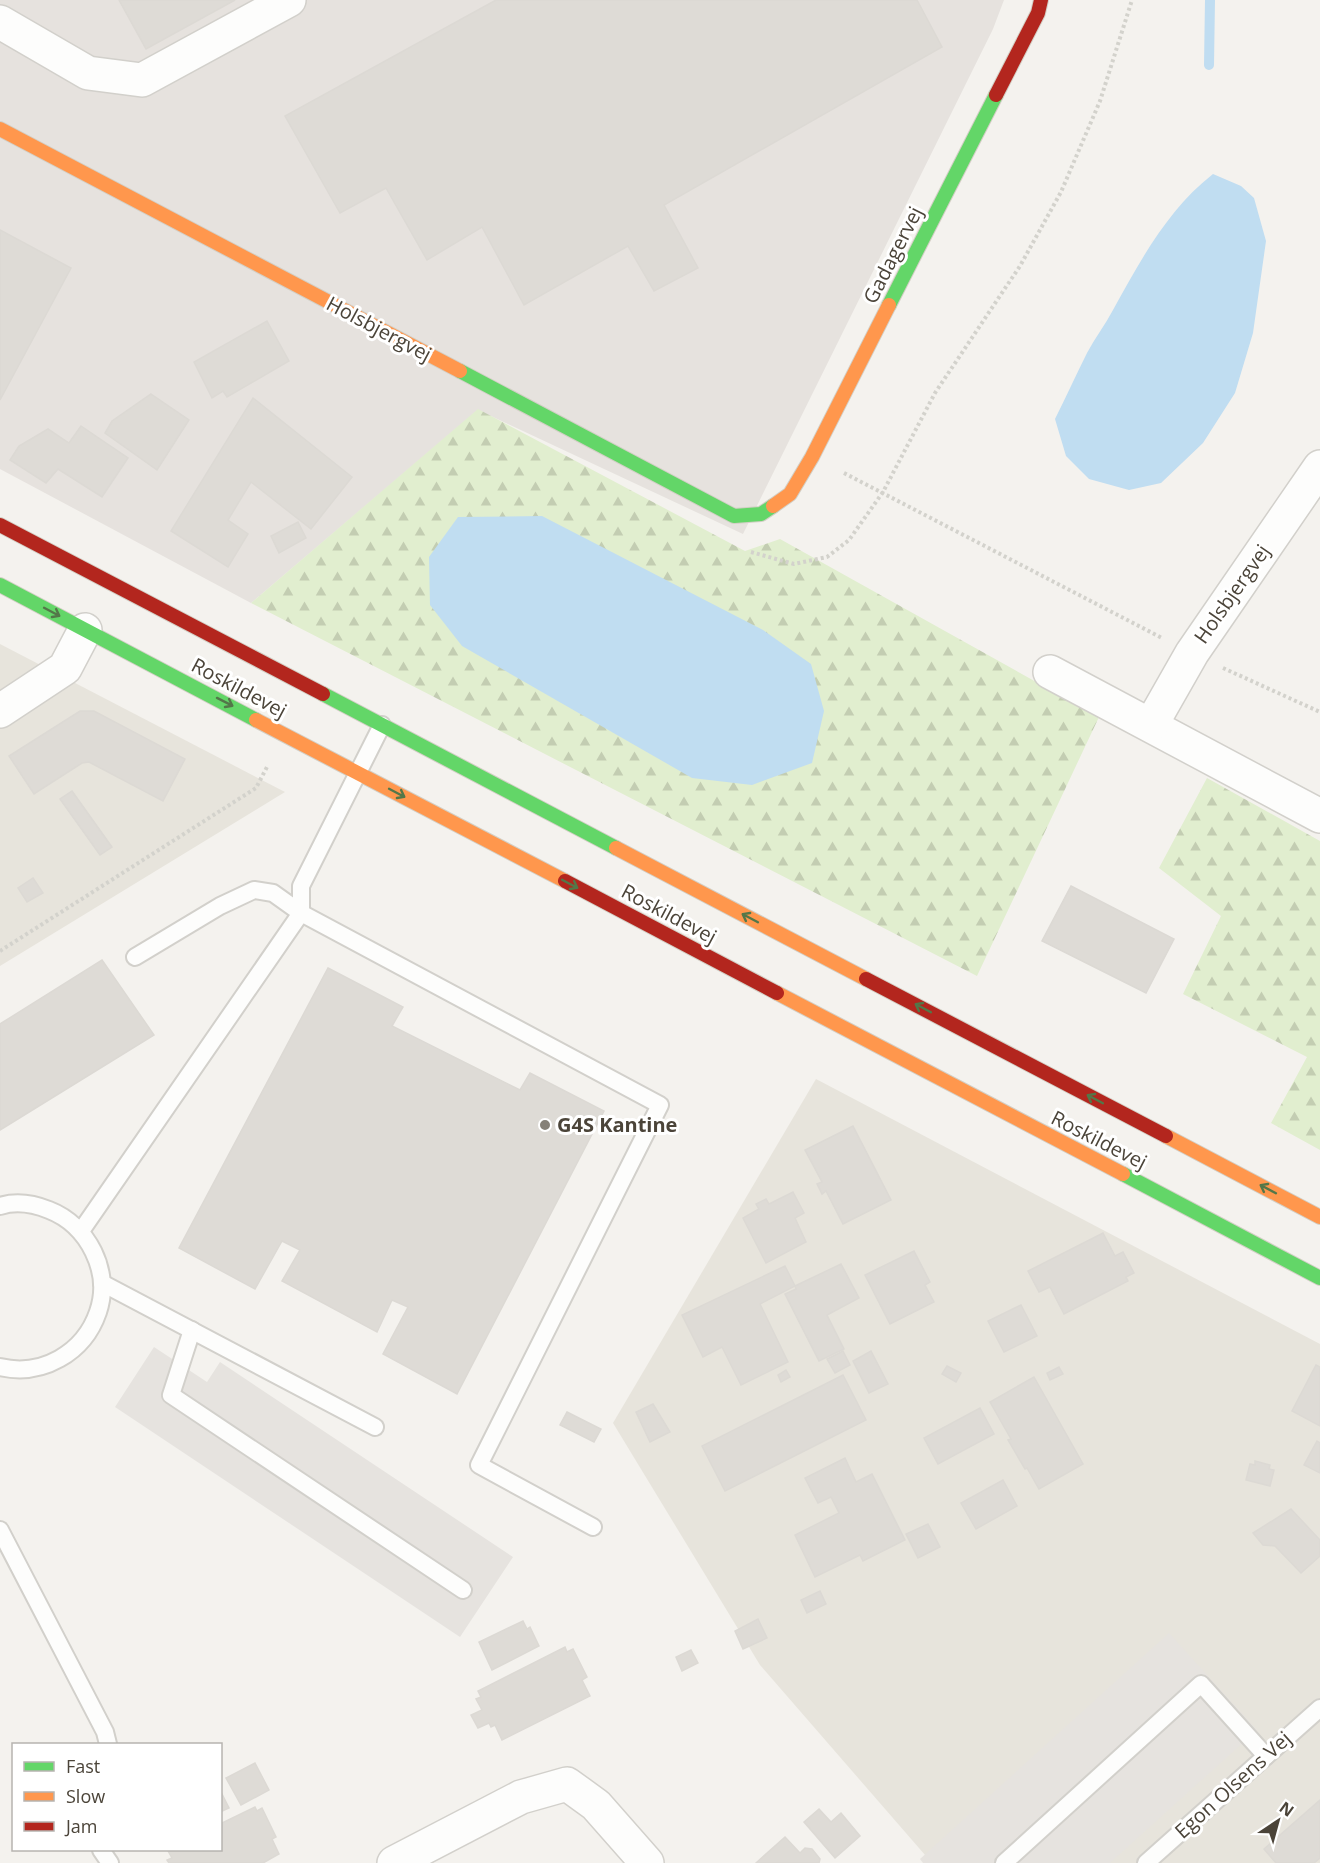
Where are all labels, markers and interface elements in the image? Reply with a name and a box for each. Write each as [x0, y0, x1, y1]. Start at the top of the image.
street label: Gadagervej [857, 202, 929, 308]
street label: Holsbjergvej [322, 290, 436, 368]
street label: Holsbjergvej [1187, 539, 1276, 649]
one-way arrow [42, 607, 60, 618]
street label: Roskildevej [187, 651, 292, 724]
one-way arrow [215, 697, 233, 709]
one-way arrow [388, 788, 406, 799]
street label: Roskildevej [617, 877, 722, 950]
one-way arrow [560, 879, 578, 890]
one-way arrow [742, 912, 759, 924]
one-way arrow [914, 1002, 932, 1013]
one-way arrow [1087, 1093, 1105, 1104]
street label: Roskildevej [1047, 1104, 1152, 1175]
place label: G4S Kantine [557, 1111, 677, 1138]
marker: G4S Kantine [538, 1118, 552, 1132]
one-way arrow [1260, 1183, 1277, 1195]
street label: Egon Olsens Vej [1169, 1725, 1297, 1844]
legend [12, 1743, 222, 1851]
text: Fast [66, 1754, 100, 1778]
text: Slow [66, 1784, 105, 1808]
north arrow [1248, 1791, 1308, 1851]
text: N [1275, 1796, 1299, 1822]
text: Jam [64, 1814, 98, 1838]

